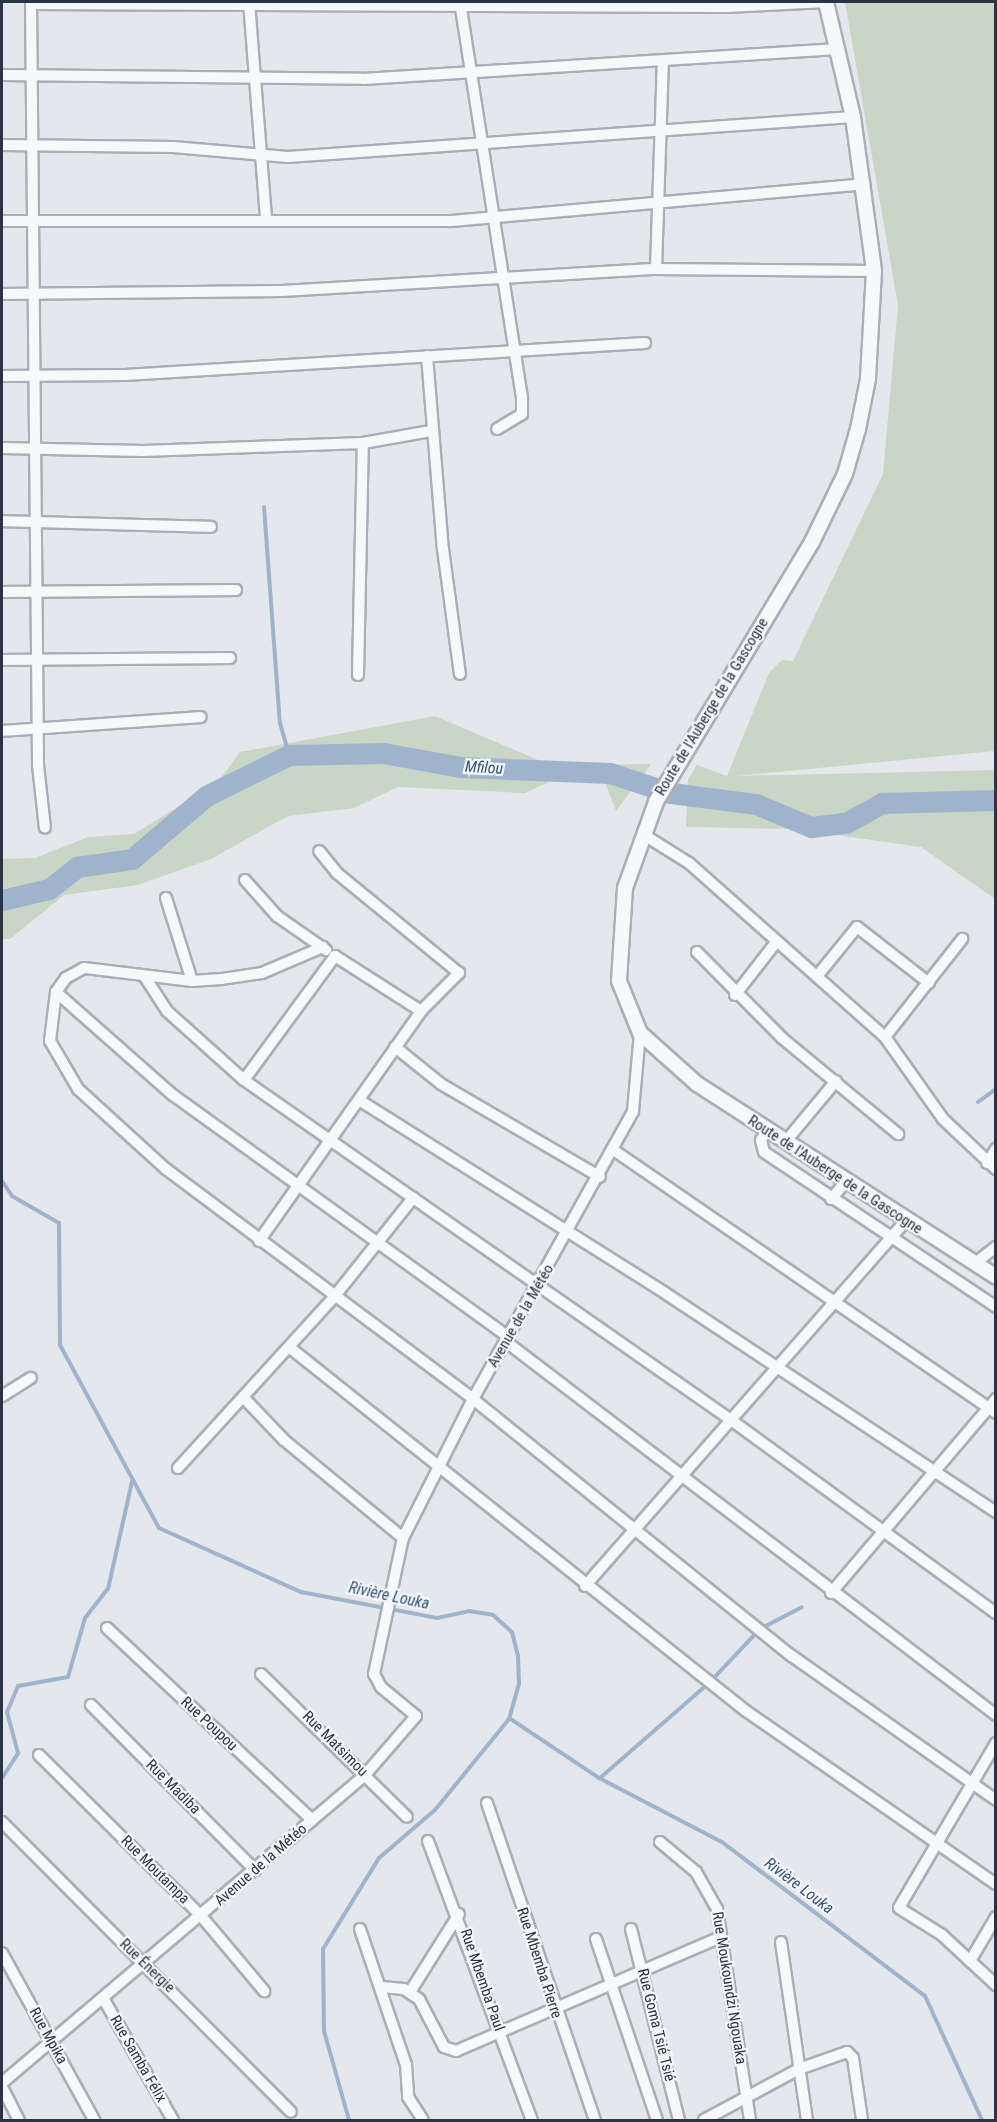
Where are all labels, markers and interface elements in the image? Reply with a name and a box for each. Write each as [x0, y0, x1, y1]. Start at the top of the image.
street label: Route de l'Auberge de la Gascogne [652, 615, 772, 799]
water label: Mfilou [464, 757, 504, 779]
street label: Route de l'Auberge de la Gascogne [744, 1112, 926, 1238]
street label: Avenue de la Météo [484, 1261, 558, 1371]
water label: Rivière Louka [347, 1578, 431, 1614]
street label: Rue Poupou [177, 1693, 241, 1755]
street label: Rue Matsimou [299, 1708, 371, 1780]
street label: Rue Madiba [142, 1756, 204, 1818]
street label: Avenue de la Météo [211, 1820, 311, 1910]
street label: Rue Moutampa [117, 1832, 193, 1908]
water label: Rivière Louka [761, 1854, 837, 1918]
street label: Rue Mbemba Pierre [513, 1905, 565, 2021]
street label: Rue Moukoundzi Ngouaka [708, 1910, 750, 2066]
street label: Rue Mbemba Paul [456, 1927, 508, 2033]
street label: Rue Énergie [116, 1935, 178, 1997]
street label: Rue Goma Tsié Tsié [633, 1967, 679, 2083]
street label: Rue Mpika [25, 2005, 71, 2067]
street label: Rue Samba Félix [106, 2012, 170, 2106]

